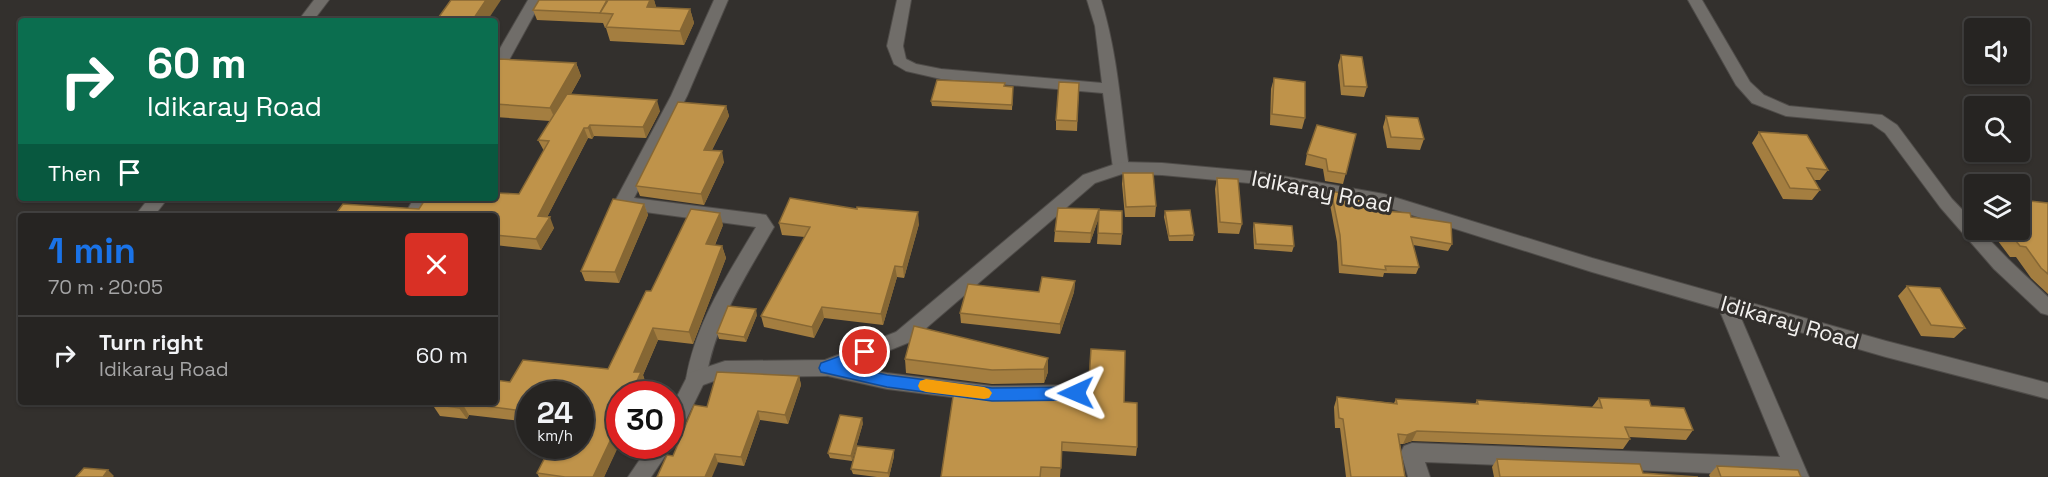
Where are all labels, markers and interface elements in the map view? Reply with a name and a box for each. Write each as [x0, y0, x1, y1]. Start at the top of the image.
map controls [1964, 18, 2030, 240]
button: sound [1964, 18, 2030, 84]
text: 60 m [147, 37, 247, 90]
icon: right [48, 42, 126, 120]
text: Idikaray Road [147, 89, 322, 124]
button: search [1964, 96, 2030, 162]
icon: arrive [113, 156, 146, 189]
text: Then [48, 159, 101, 187]
street label: Idikaray Road [1249, 164, 1395, 218]
button: layers [1964, 174, 2030, 240]
text: 1 min [48, 228, 136, 274]
button: close [405, 233, 468, 296]
text: 70 m · 20:05 [48, 274, 163, 300]
street label: Idikaray Road [1718, 289, 1862, 355]
pin [839, 326, 890, 377]
text: Turn right [99, 328, 204, 356]
icon: arrive [848, 335, 881, 368]
icon: right [48, 339, 81, 372]
text: 60 m [416, 341, 468, 369]
text: Idikaray Road [99, 356, 229, 382]
position arrow [1044, 361, 1108, 425]
speed limit sign: 30 [606, 381, 684, 459]
text: 24 [537, 393, 573, 432]
text: km/h [537, 426, 573, 445]

